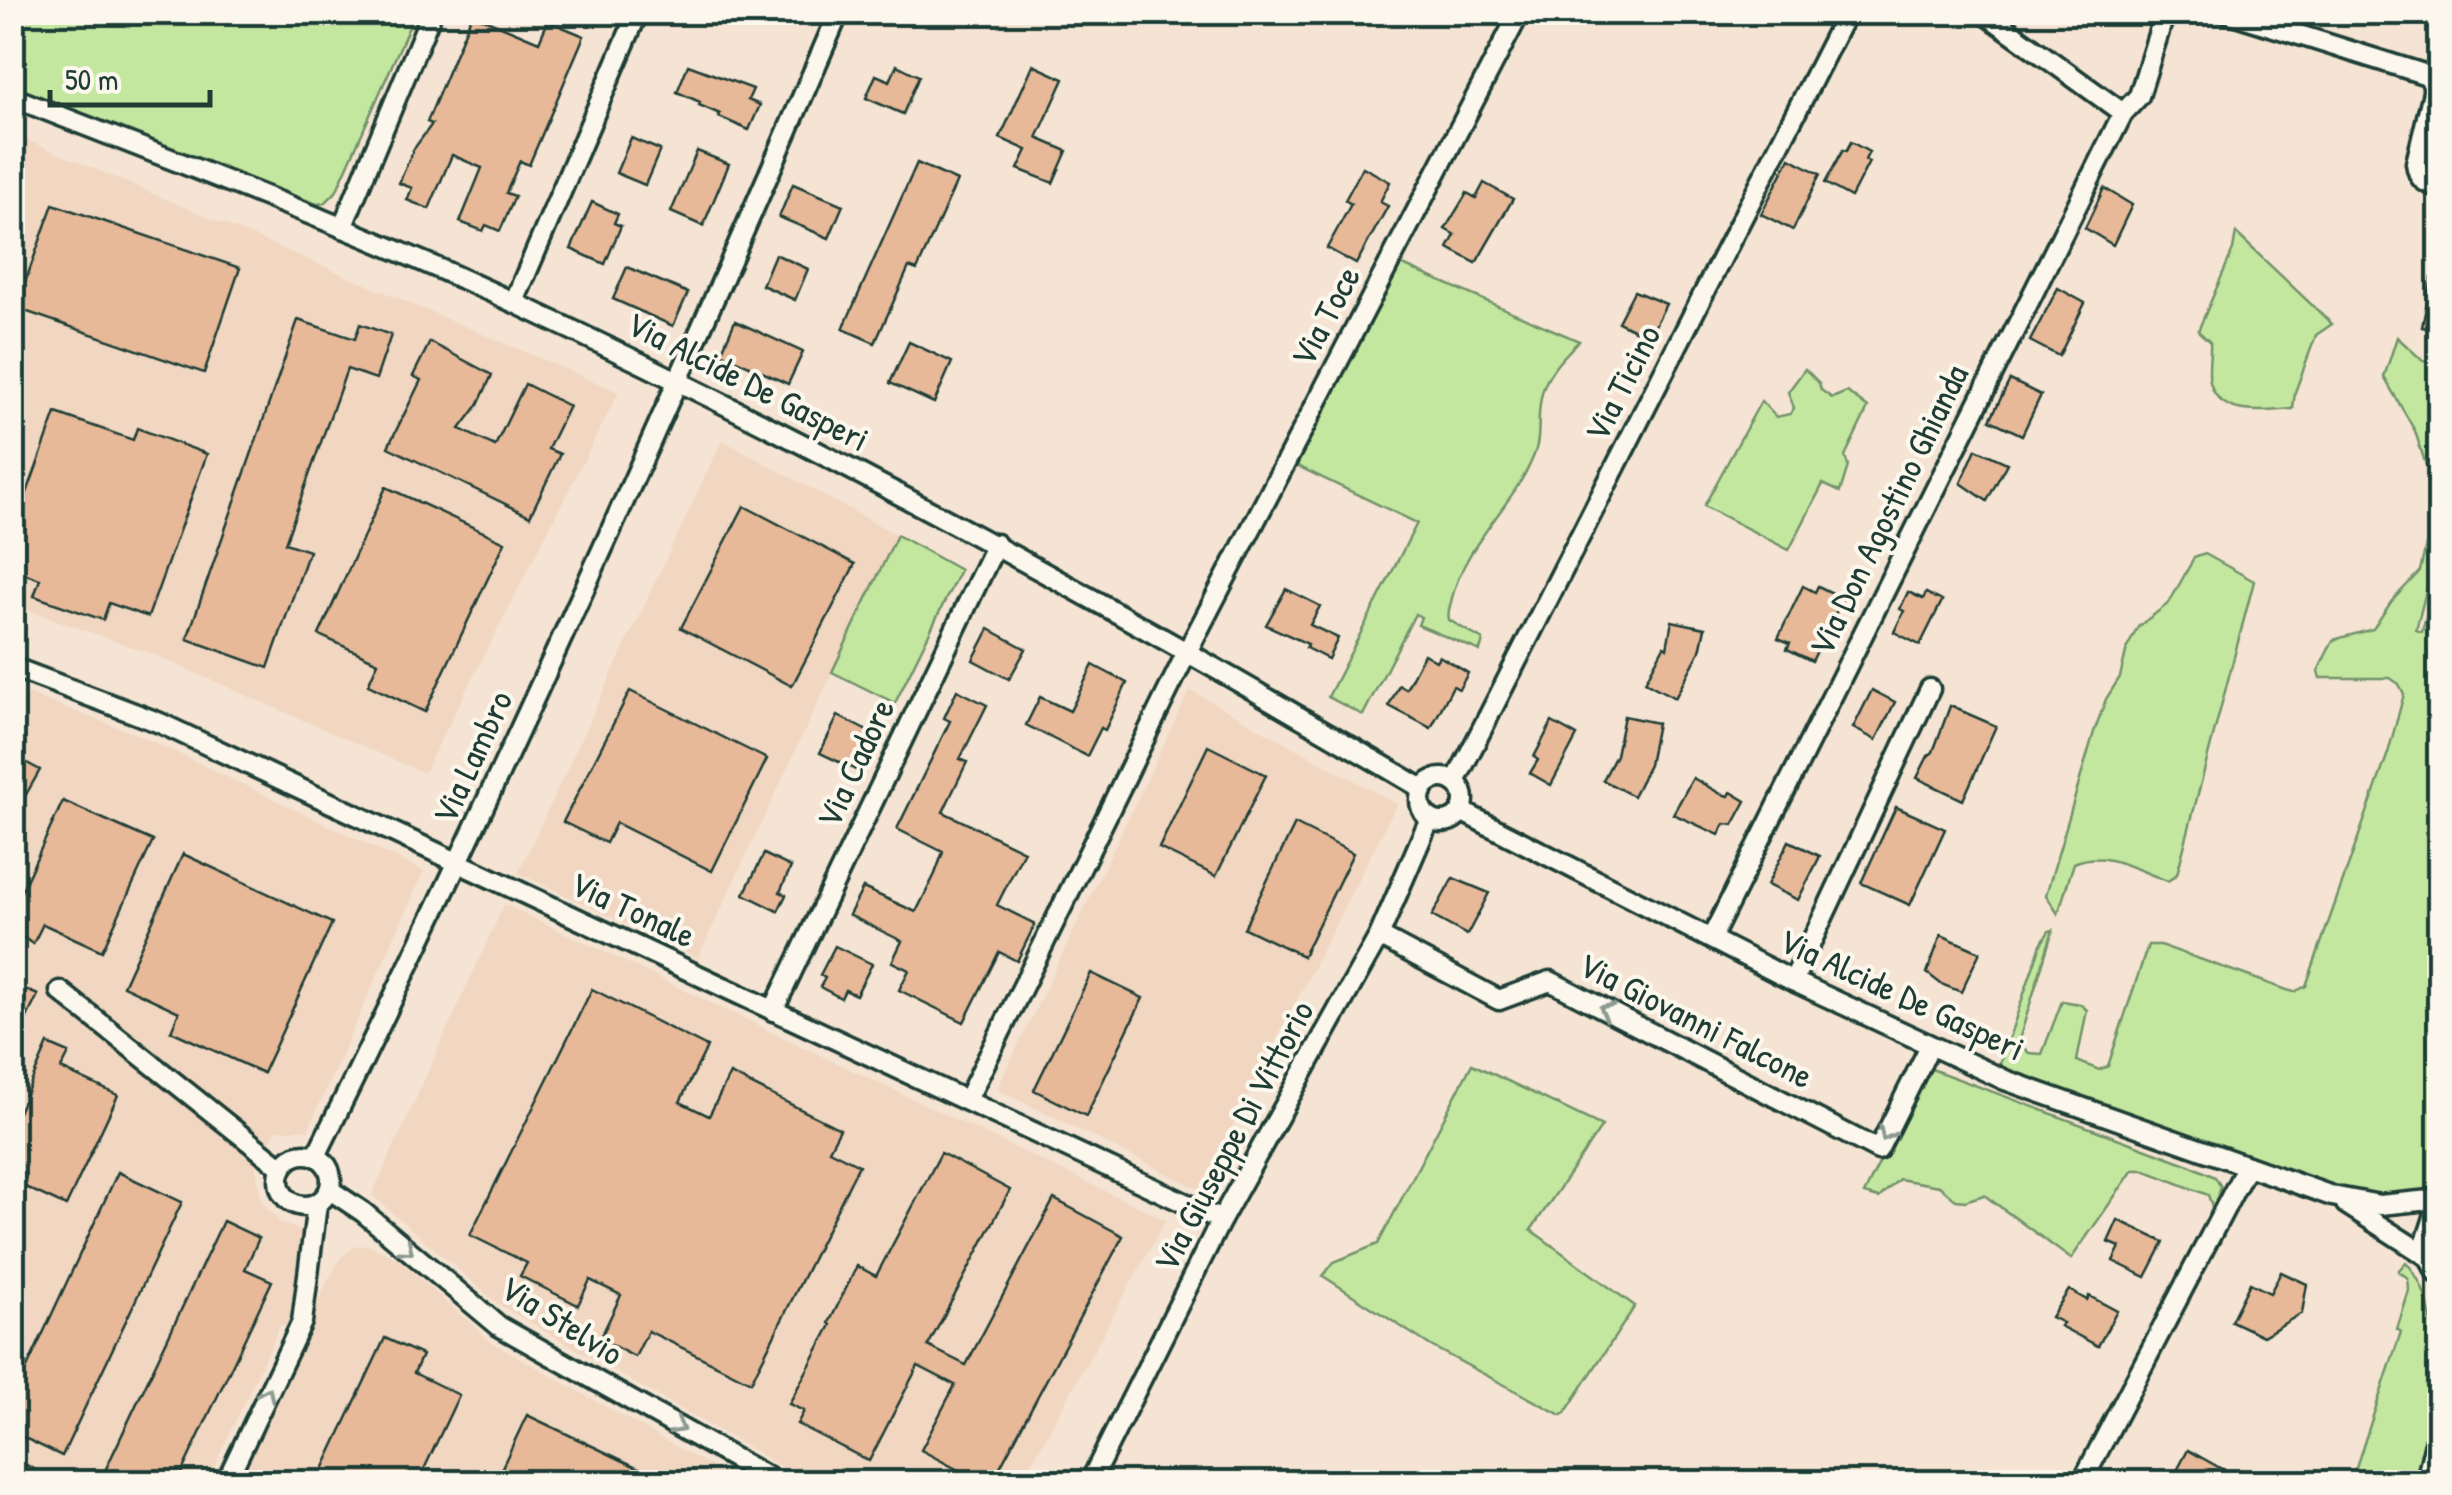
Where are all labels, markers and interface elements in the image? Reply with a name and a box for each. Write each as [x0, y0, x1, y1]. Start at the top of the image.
scale bar [50, 45, 210, 107]
text: 50 m [65, 59, 118, 99]
street label: Via Toce [1279, 258, 1371, 374]
street label: Via Alcide De Gasperi [619, 300, 877, 462]
street label: Via Ticino [1573, 317, 1671, 449]
street label: Via Don Agostino Ghianda [1797, 356, 1979, 663]
street label: Via Lambro [421, 683, 523, 831]
street label: Via Cadore [805, 691, 905, 835]
street label: Via Tonale [563, 860, 703, 958]
street label: Via Alcide De Gasperi [1772, 917, 2032, 1071]
street label: Via Giovanni Falcone [1571, 941, 1821, 1099]
street label: Via Giuseppe Di Vittorio [1142, 992, 1324, 1280]
one-way arrow [1598, 1003, 1616, 1022]
one-way arrow [1879, 1123, 1899, 1141]
one-way arrow [396, 1237, 414, 1255]
street label: Via Stelvio [492, 1264, 632, 1376]
one-way arrow [255, 1387, 275, 1405]
one-way arrow [667, 1415, 685, 1434]

